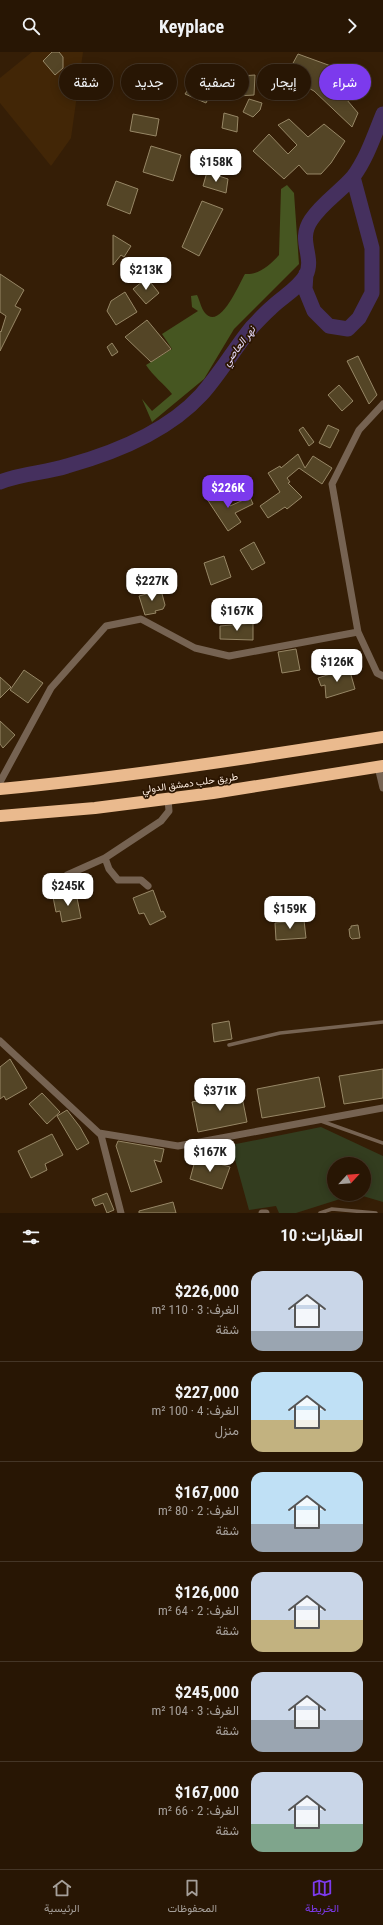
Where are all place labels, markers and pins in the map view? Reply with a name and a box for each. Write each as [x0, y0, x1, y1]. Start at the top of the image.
pin: $158K [188, 149, 244, 183]
pin: $213K [118, 257, 174, 291]
pin: $226K [200, 475, 256, 509]
pin: $227K [124, 568, 180, 602]
pin: $167K [209, 598, 265, 632]
pin: $126K [309, 649, 365, 683]
pin: $245K [40, 873, 96, 907]
pin: $159K [262, 896, 318, 930]
pin: $371K [192, 1078, 248, 1112]
pin: $167K [182, 1139, 238, 1173]

